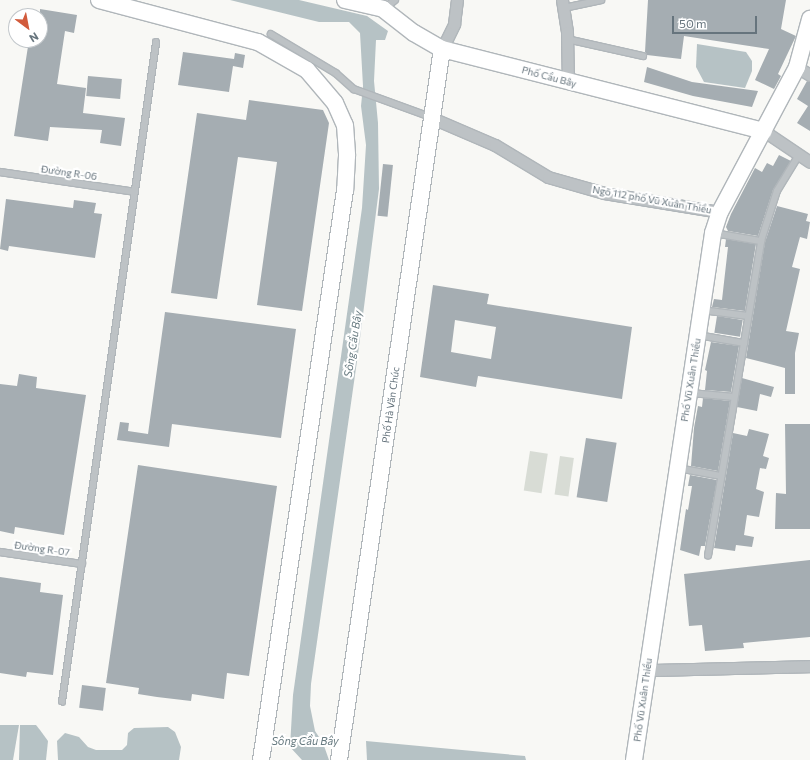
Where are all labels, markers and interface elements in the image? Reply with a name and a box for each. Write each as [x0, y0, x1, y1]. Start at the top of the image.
north arrow [8, 8, 48, 48]
scale bar [674, 8, 759, 34]
text: 50 m [679, 16, 707, 30]
text: N [27, 30, 41, 45]
street label: Phố Cầu Bây [520, 64, 578, 90]
street label: Đường R-06 [40, 163, 98, 183]
street label: Ngõ 112 phố Vũ Xuân Thiều [591, 184, 713, 216]
water label: Sông Cầu Bây [341, 310, 365, 378]
street label: Phố Vũ Xuân Thiều [678, 337, 704, 423]
street label: Phố Hà Văn Chúc [380, 366, 402, 444]
street label: Đường R-07 [14, 539, 70, 559]
street label: Phố Vũ Xuân Thiều [631, 657, 655, 743]
water label: Sông Cầu Bây [271, 734, 339, 748]

